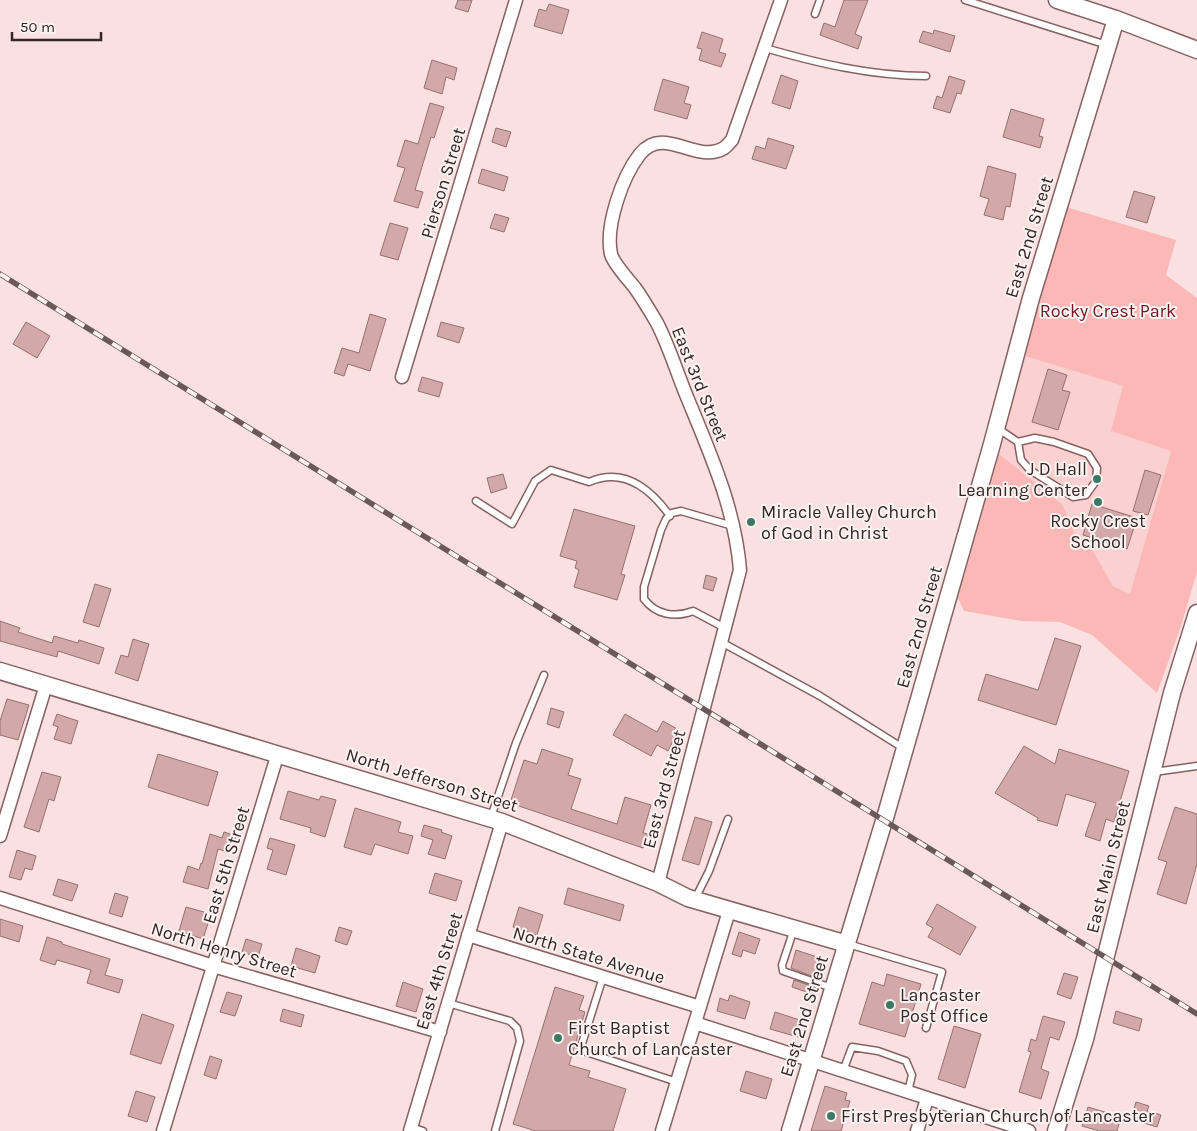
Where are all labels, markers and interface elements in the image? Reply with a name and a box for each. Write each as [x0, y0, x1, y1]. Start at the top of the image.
scale bar [12, 10, 101, 42]
text: 50 m [20, 18, 55, 36]
street label: Pierson Street [416, 125, 470, 241]
street label: East 2nd Street [1000, 173, 1058, 301]
park label: Rocky Crest Park [1040, 300, 1176, 322]
street label: East 3rd Street [667, 323, 733, 445]
place label: J D Hall Learning Center [958, 458, 1087, 501]
marker: J D Hall Learning Center [1091, 473, 1103, 485]
marker: Rocky Crest School [1092, 496, 1104, 508]
place label: Miracle Valley Church of God in Christ [761, 501, 937, 544]
place label: Rocky Crest School [1050, 510, 1146, 553]
marker: Miracle Valley Church of God in Christ [745, 516, 757, 528]
street label: East 2nd Street [891, 563, 947, 691]
street label: East 3rd Street [638, 727, 690, 851]
street label: North Jefferson Street [343, 743, 521, 817]
street label: East Main Street [1081, 798, 1135, 935]
street label: East 5th Street [198, 803, 254, 927]
street label: East 4th Street [411, 909, 467, 1033]
street label: North Henry Street [148, 917, 300, 983]
street label: North State Avenue [510, 921, 668, 989]
street label: East 2nd Street [775, 952, 833, 1080]
place label: Lancaster Post Office [900, 984, 988, 1027]
marker: Lancaster Post Office [884, 999, 896, 1011]
place label: First Baptist Church of Lancaster [568, 1017, 733, 1060]
marker: First Baptist Church of Lancaster [552, 1032, 564, 1044]
place label: First Presbyterian Church of Lancaster [841, 1105, 1155, 1127]
marker: First Presbyterian Church of Lancaster [825, 1110, 837, 1122]

